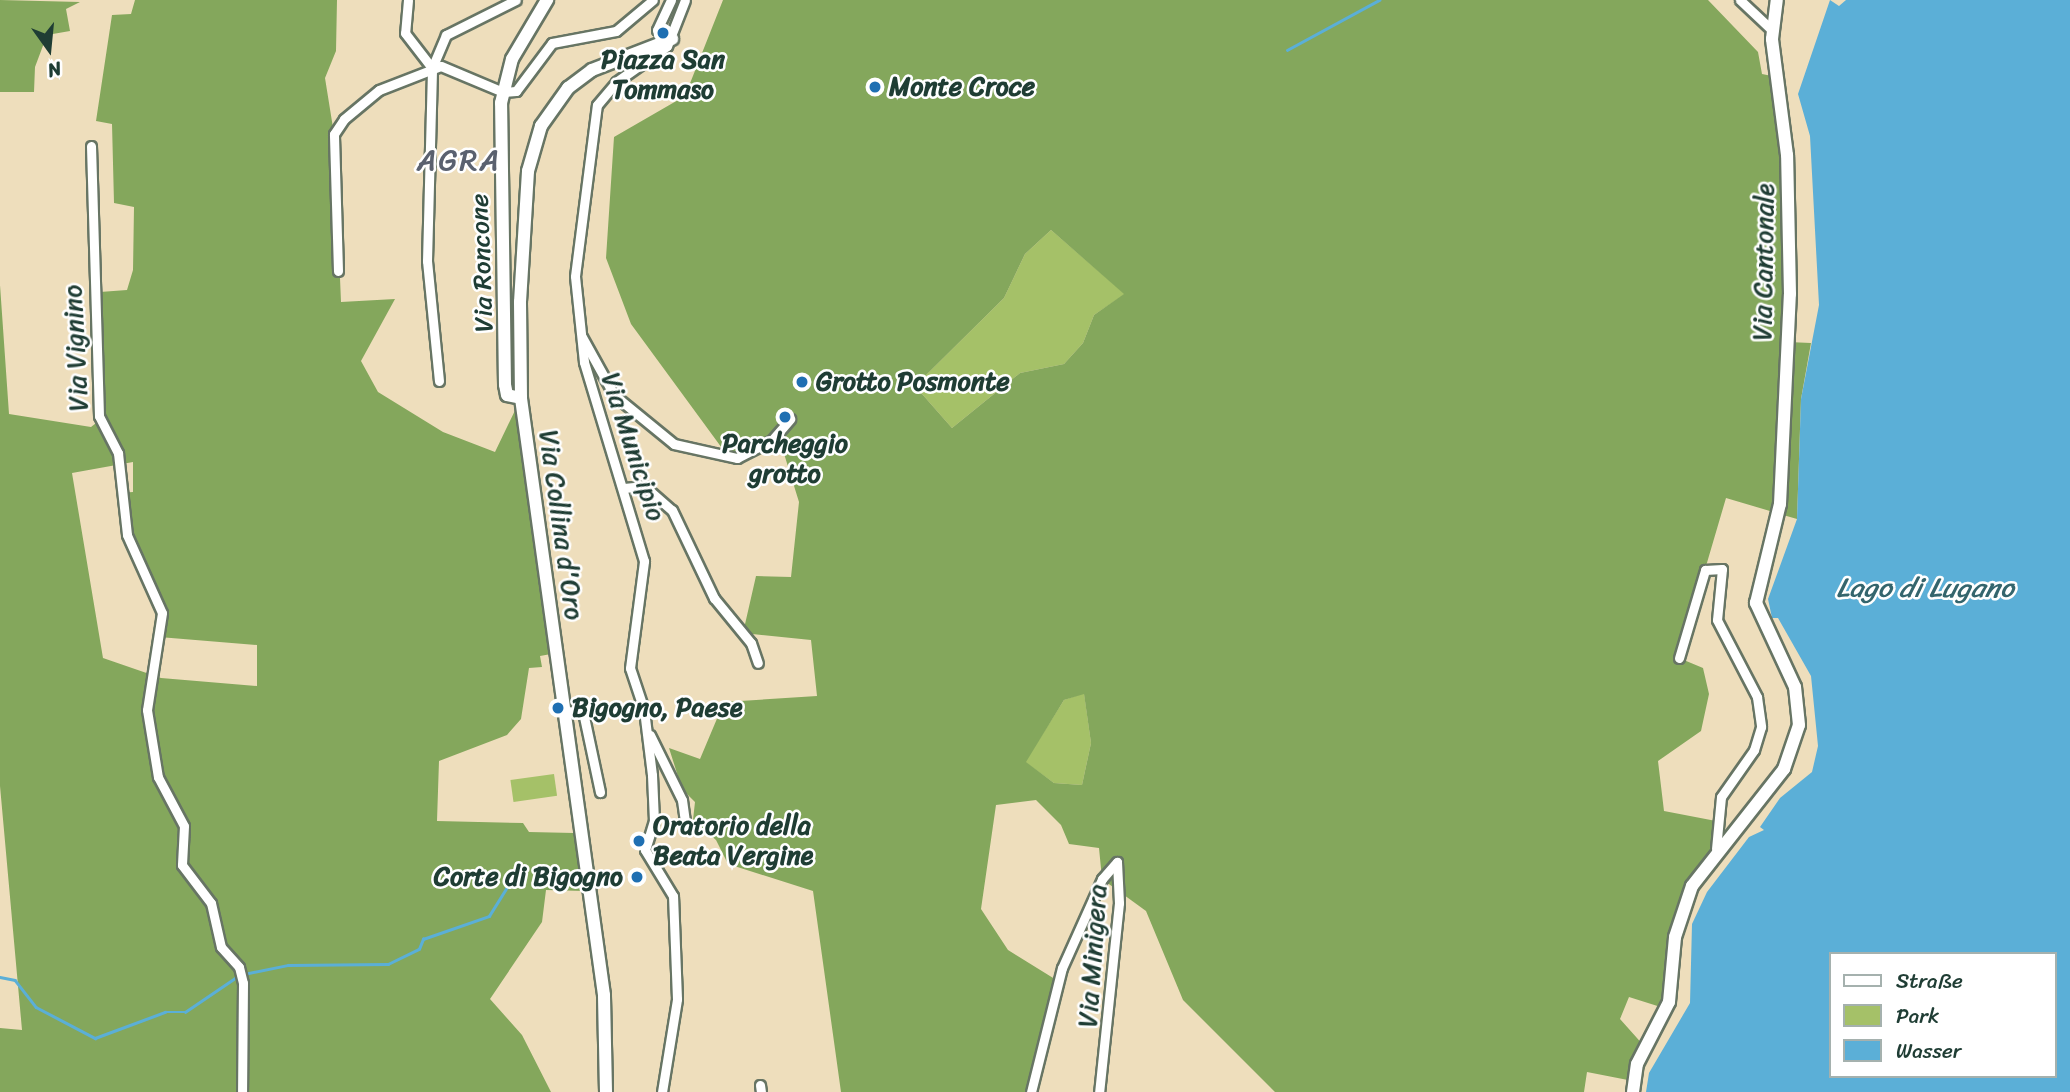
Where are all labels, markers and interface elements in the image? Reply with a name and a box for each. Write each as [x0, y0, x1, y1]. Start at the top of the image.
north arrow [14, 14, 84, 84]
marker: Piazza San Tommaso [655, 25, 671, 41]
place label: Piazza San Tommaso [601, 44, 725, 106]
text: N [44, 52, 65, 87]
place label: Monte Croce [889, 71, 1035, 103]
marker: Monte Croce [867, 79, 883, 95]
district label: AGRA [417, 142, 501, 178]
street label: Via Cantonale [1747, 183, 1781, 341]
street label: Via Roncone [464, 193, 500, 333]
street label: Via Vignino [57, 284, 95, 412]
place label: Grotto Posmonte [816, 366, 1010, 398]
street label: Via Municipio [595, 369, 671, 525]
marker: Grotto Posmonte [794, 374, 810, 390]
marker: Parcheggio grotto [777, 409, 793, 425]
street label: Via Collina d'Oro [532, 428, 590, 622]
place label: Parcheggio grotto [722, 428, 848, 490]
water label: Lago di Lugano [1836, 571, 2014, 605]
place label: Bigogno, Paese [572, 692, 742, 724]
marker: Bigogno, Paese [550, 700, 566, 716]
place label: Oratorio della Beata Vergine [653, 810, 811, 872]
marker: Oratorio della Beata Vergine [631, 833, 647, 849]
place label: Corte di Bigogno [434, 861, 623, 893]
marker: Corte di Bigogno [629, 869, 645, 885]
street label: Via Minigera [1073, 884, 1113, 1028]
legend [1828, 952, 2056, 1078]
text: Straße [1896, 962, 1963, 1000]
text: Park [1896, 997, 1939, 1035]
text: Wasser [1896, 1032, 1961, 1070]

